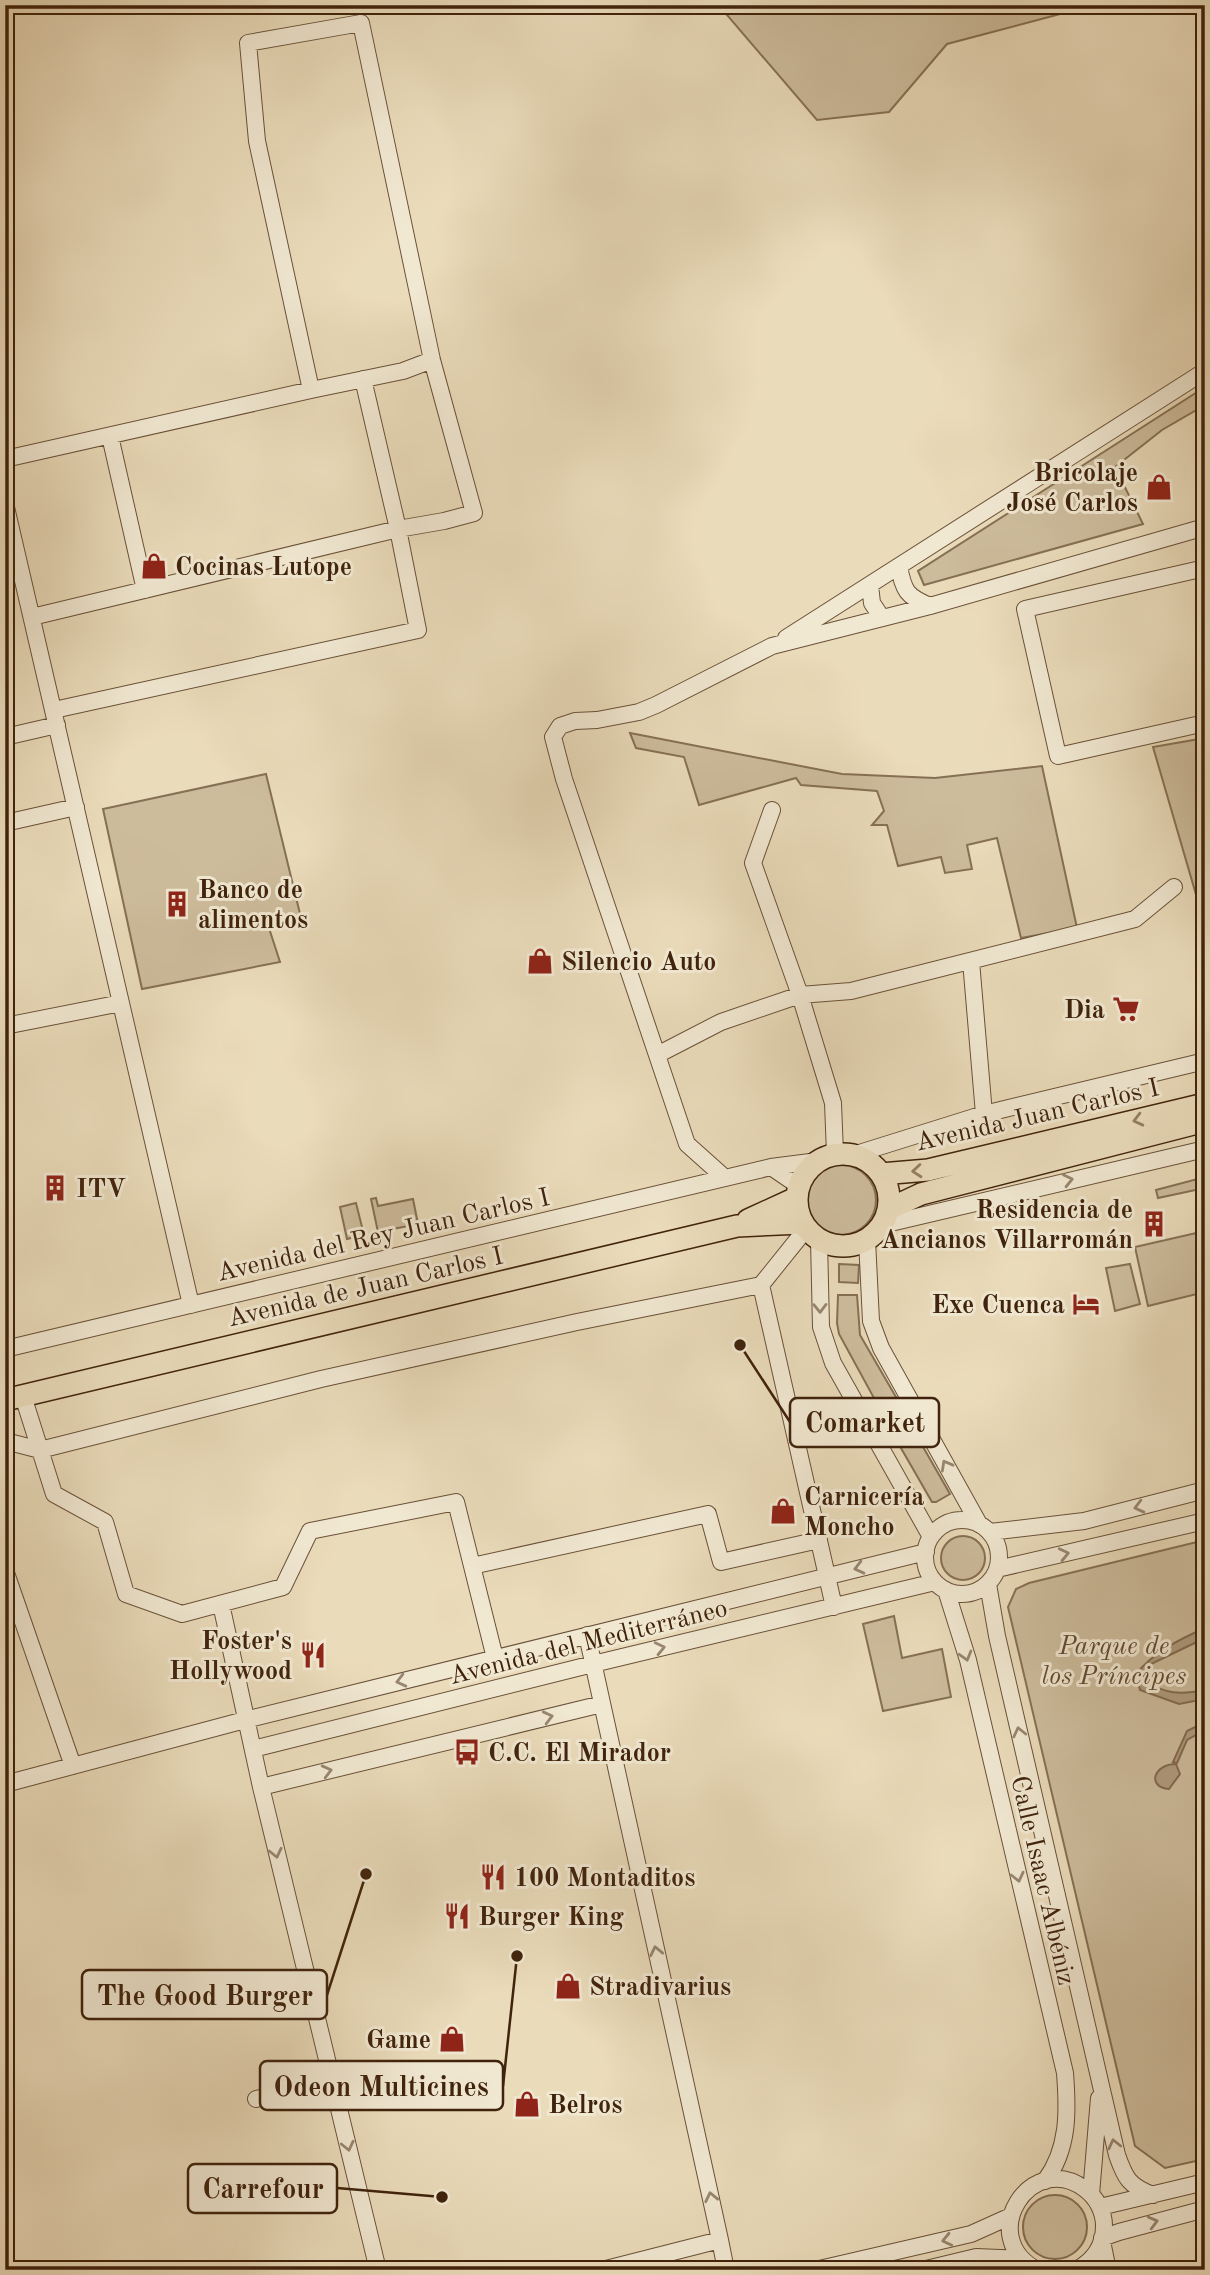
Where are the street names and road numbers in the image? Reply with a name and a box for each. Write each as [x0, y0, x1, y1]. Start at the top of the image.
street label: Avenida Juan Carlos I [913, 1075, 1162, 1157]
street label: Avenida del Rey Juan Carlos I [215, 1185, 552, 1287]
street label: Avenida de Juan Carlos I [225, 1244, 506, 1332]
street label: Avenida del Mediterráneo [447, 1596, 730, 1690]
street label: Calle Isaac Albéniz [1005, 1773, 1079, 1988]

